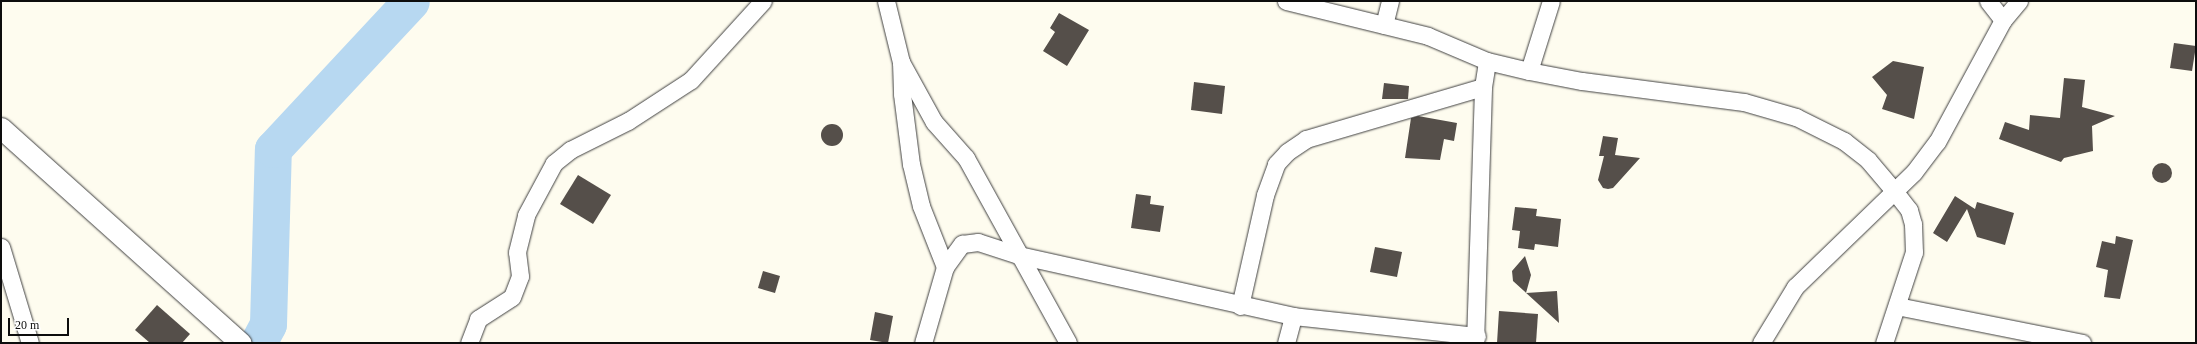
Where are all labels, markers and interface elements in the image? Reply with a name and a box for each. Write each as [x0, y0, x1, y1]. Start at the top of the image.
scale bar [10, 310, 71, 336]
text: 20 m [15, 318, 39, 332]

